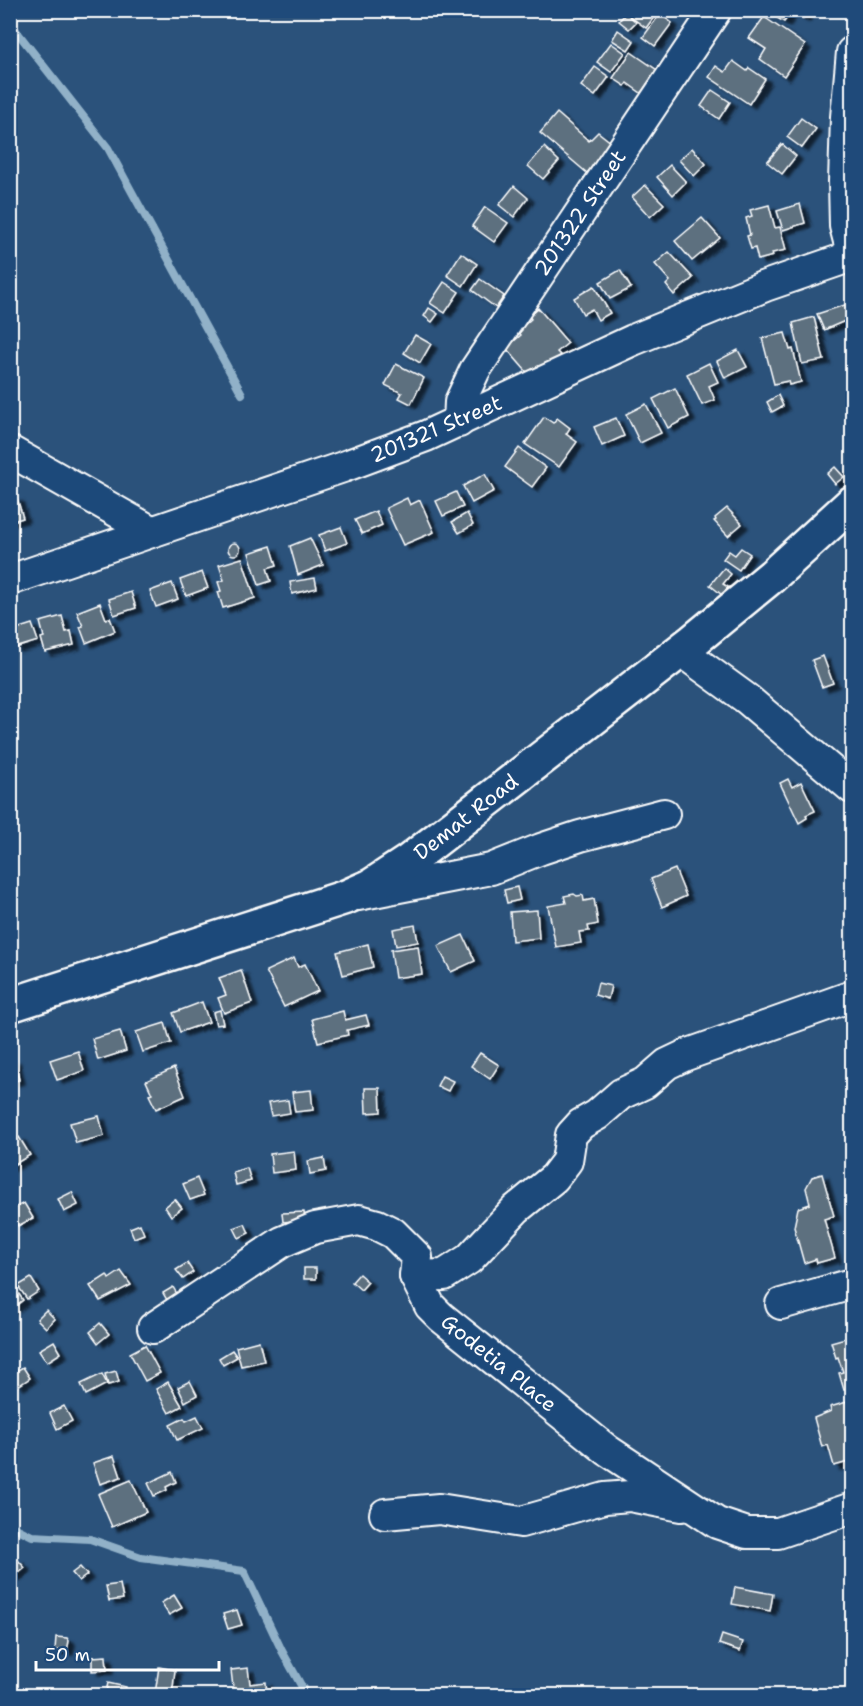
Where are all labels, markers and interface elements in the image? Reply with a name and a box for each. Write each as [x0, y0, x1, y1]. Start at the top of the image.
street label: 201322 Street [527, 144, 633, 282]
street label: 201321 Street [366, 389, 506, 469]
street label: Demat Road [408, 767, 524, 867]
street label: Godetia Place [435, 1308, 563, 1418]
scale bar [36, 1634, 219, 1672]
text: 50 m [45, 1643, 90, 1667]

